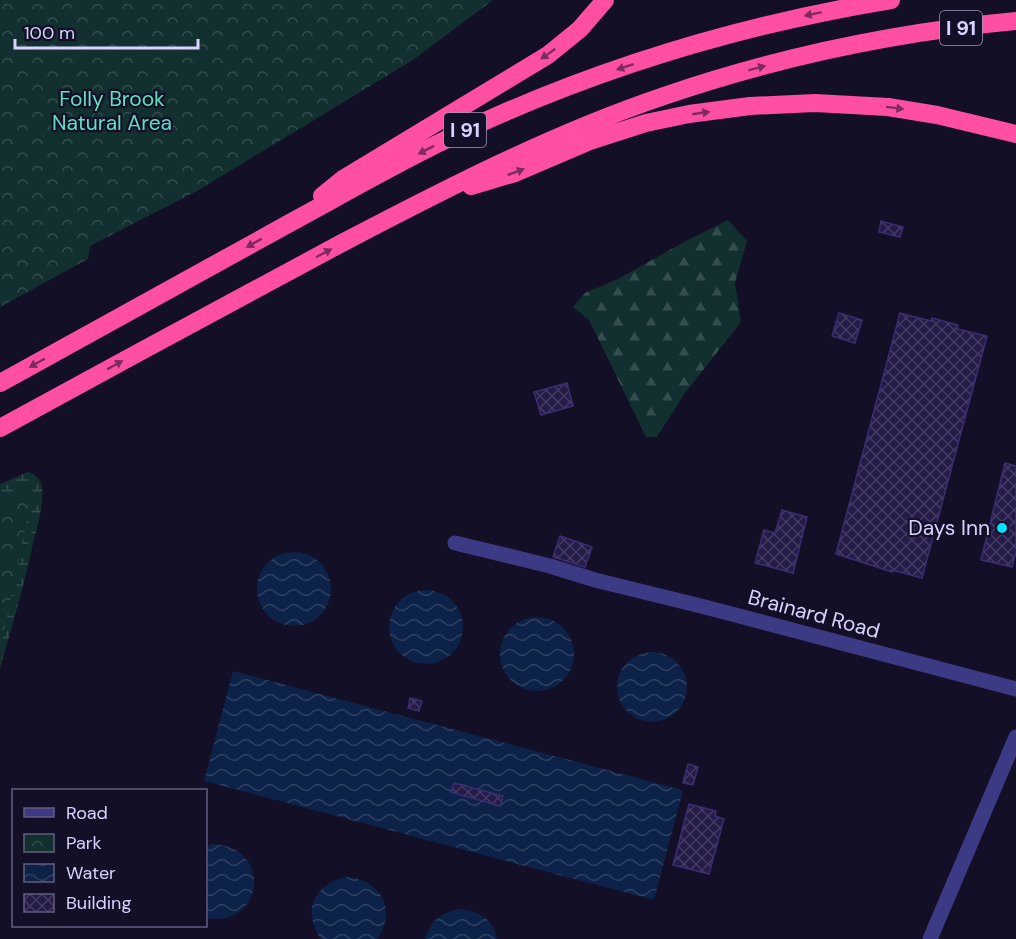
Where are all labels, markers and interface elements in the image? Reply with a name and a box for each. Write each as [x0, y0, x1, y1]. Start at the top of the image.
one-way arrow [803, 10, 822, 19]
road number: I 91 [940, 11, 982, 45]
scale bar [15, 12, 198, 50]
text: 100 m [24, 21, 75, 45]
one-way arrow [540, 48, 556, 59]
one-way arrow [616, 62, 634, 72]
one-way arrow [748, 62, 766, 72]
park label: Folly Brook Natural Area [52, 85, 172, 137]
one-way arrow [886, 104, 905, 113]
one-way arrow [692, 108, 711, 117]
road number: I 91 [444, 113, 486, 147]
one-way arrow [417, 145, 434, 154]
one-way arrow [507, 166, 525, 176]
one-way arrow [246, 238, 263, 248]
one-way arrow [315, 248, 332, 258]
one-way arrow [28, 358, 45, 368]
one-way arrow [106, 360, 123, 370]
place label: Days Inn [908, 514, 990, 542]
marker: Days Inn [995, 521, 1009, 535]
street label: Brainard Road [745, 583, 883, 645]
legend [12, 789, 207, 927]
text: Road [66, 801, 108, 825]
text: Park [66, 831, 102, 855]
text: Water [66, 861, 116, 885]
text: Building [66, 891, 131, 915]

